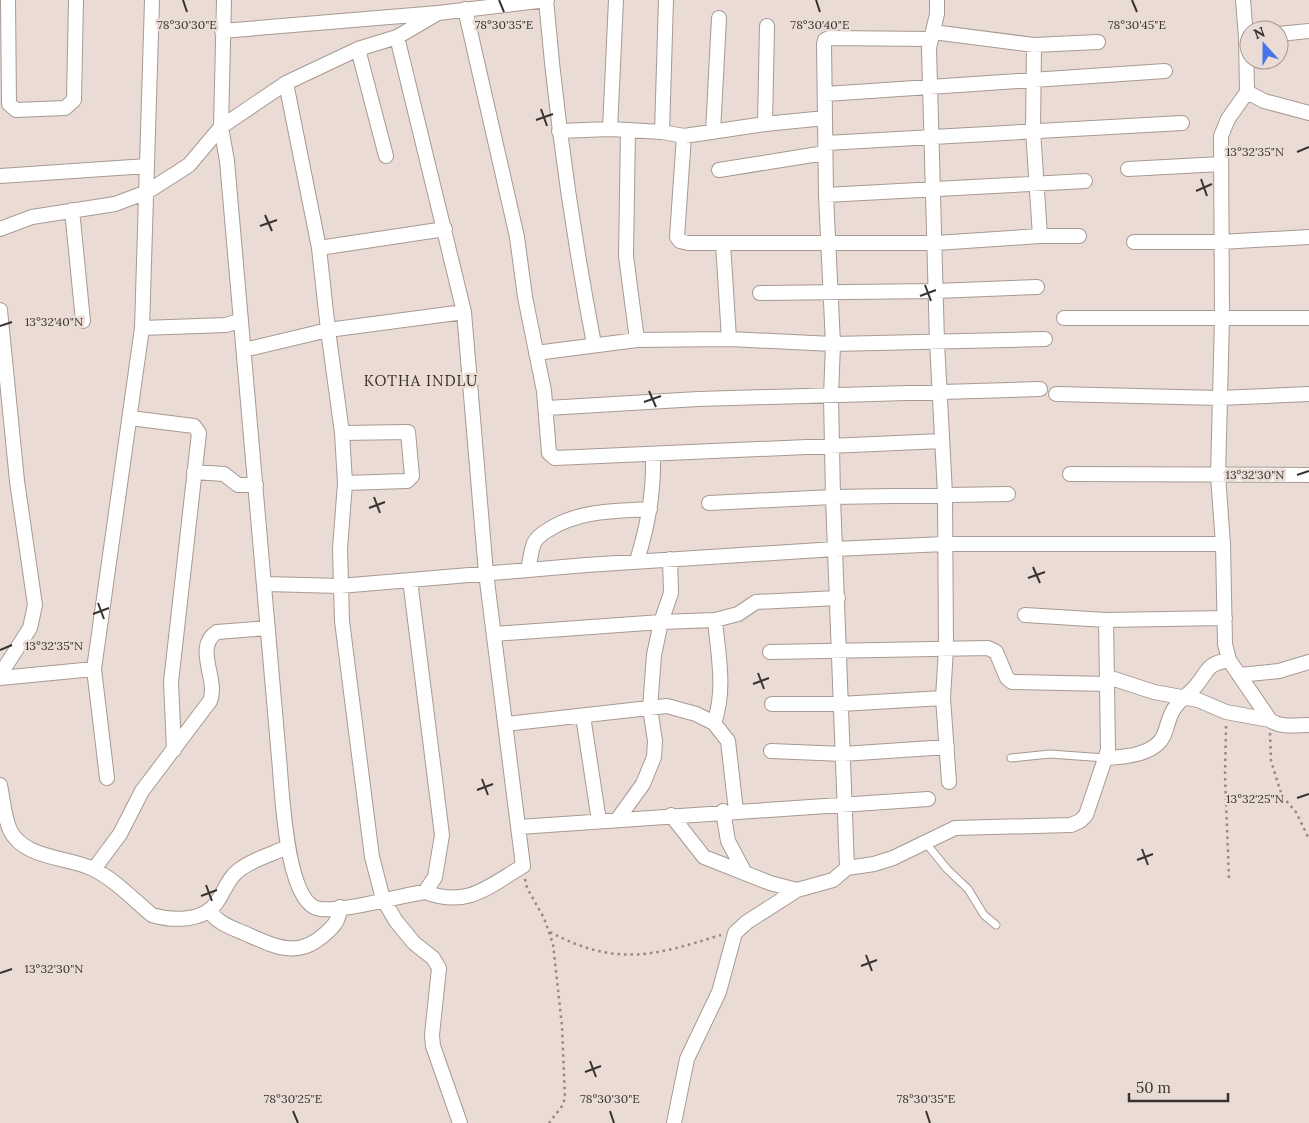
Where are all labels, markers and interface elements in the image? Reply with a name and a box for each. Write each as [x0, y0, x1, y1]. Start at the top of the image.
text: 78°30'30"E [157, 17, 217, 32]
text: 78°30'35"E [475, 17, 533, 32]
text: 78°30'40"E [791, 17, 849, 32]
text: 78°30'45"E [1108, 17, 1166, 32]
north arrow [1239, 20, 1289, 70]
text: N [1251, 22, 1268, 43]
text: 13°32'35"N [1226, 144, 1284, 159]
text: 13°32'40"N [25, 314, 83, 329]
district label: KOTHA INDLU [364, 371, 478, 390]
text: 13°32'30"N [1226, 467, 1284, 482]
text: 13°32'35"N [25, 638, 83, 653]
text: 13°32'25"N [1226, 791, 1284, 806]
text: 13°32'30"N [25, 961, 83, 976]
scale bar [1129, 1070, 1228, 1102]
text: 50 m [1136, 1078, 1171, 1097]
text: 78°30'25"E [264, 1091, 322, 1106]
text: 78°30'30"E [580, 1091, 640, 1106]
text: 78°30'35"E [897, 1091, 955, 1106]

